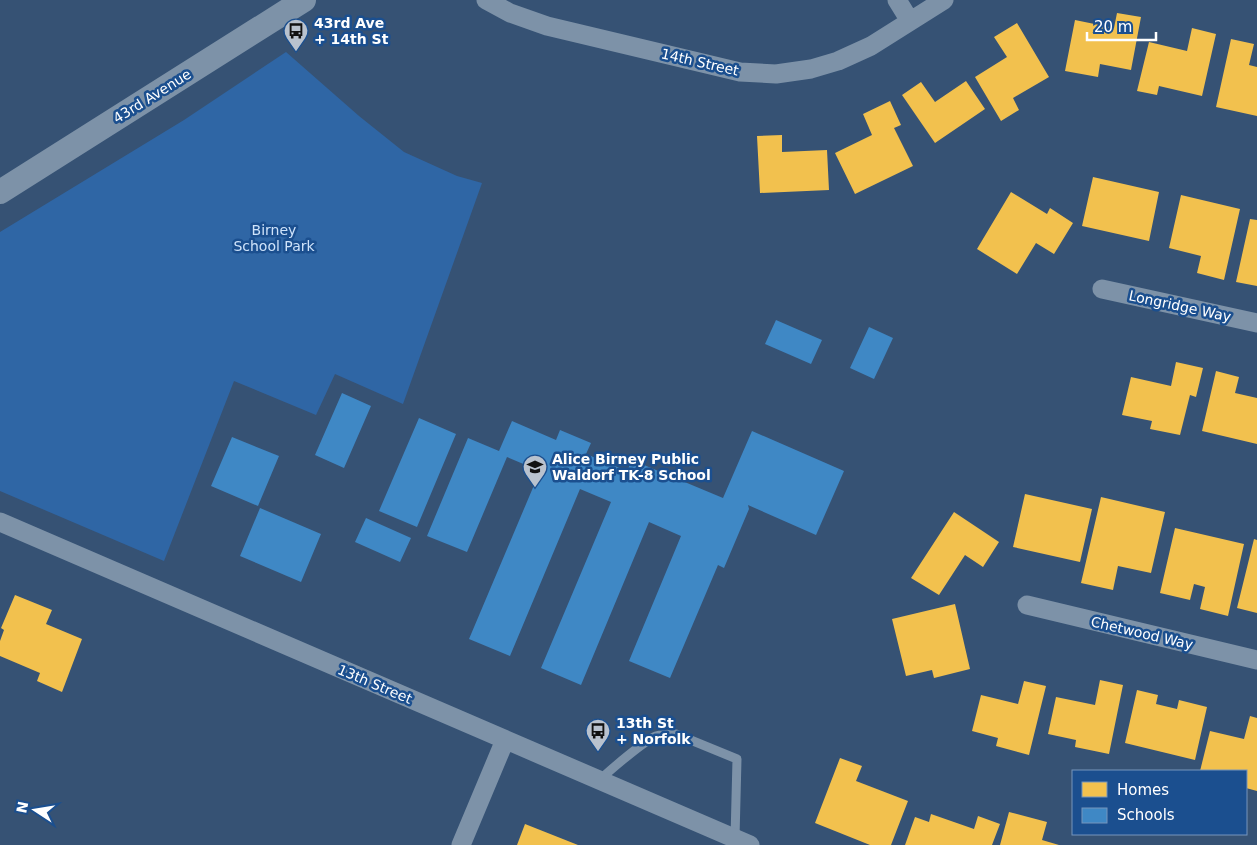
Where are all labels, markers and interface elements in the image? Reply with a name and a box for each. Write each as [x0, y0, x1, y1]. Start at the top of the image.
scale bar [1087, 10, 1156, 42]
place label: 43rd Ave + 14th St [314, 15, 389, 47]
bus stop icon: 43rd Ave + 14th St [283, 18, 309, 52]
text: 20 m [1094, 18, 1132, 36]
street label: 14th Street [660, 45, 741, 79]
street label: 43rd Avenue [110, 66, 194, 126]
park label: Birney School Park [233, 222, 315, 254]
street label: Longridge Way [1127, 287, 1233, 325]
place label: Alice Birney Public Waldorf TK-8 School [552, 451, 711, 483]
school or university icon: Alice Birney Public Waldorf TK-8 School [522, 454, 548, 488]
street label: Chetwood Way [1089, 613, 1195, 653]
street label: 13th Street [335, 661, 415, 707]
place label: 13th St + Norfolk [616, 715, 691, 747]
bus stop icon: 13th St + Norfolk [585, 718, 611, 752]
legend [1072, 770, 1247, 835]
text: Homes [1117, 781, 1169, 799]
north arrow [10, 785, 60, 835]
text: N [13, 800, 31, 815]
text: Schools [1117, 806, 1175, 824]

